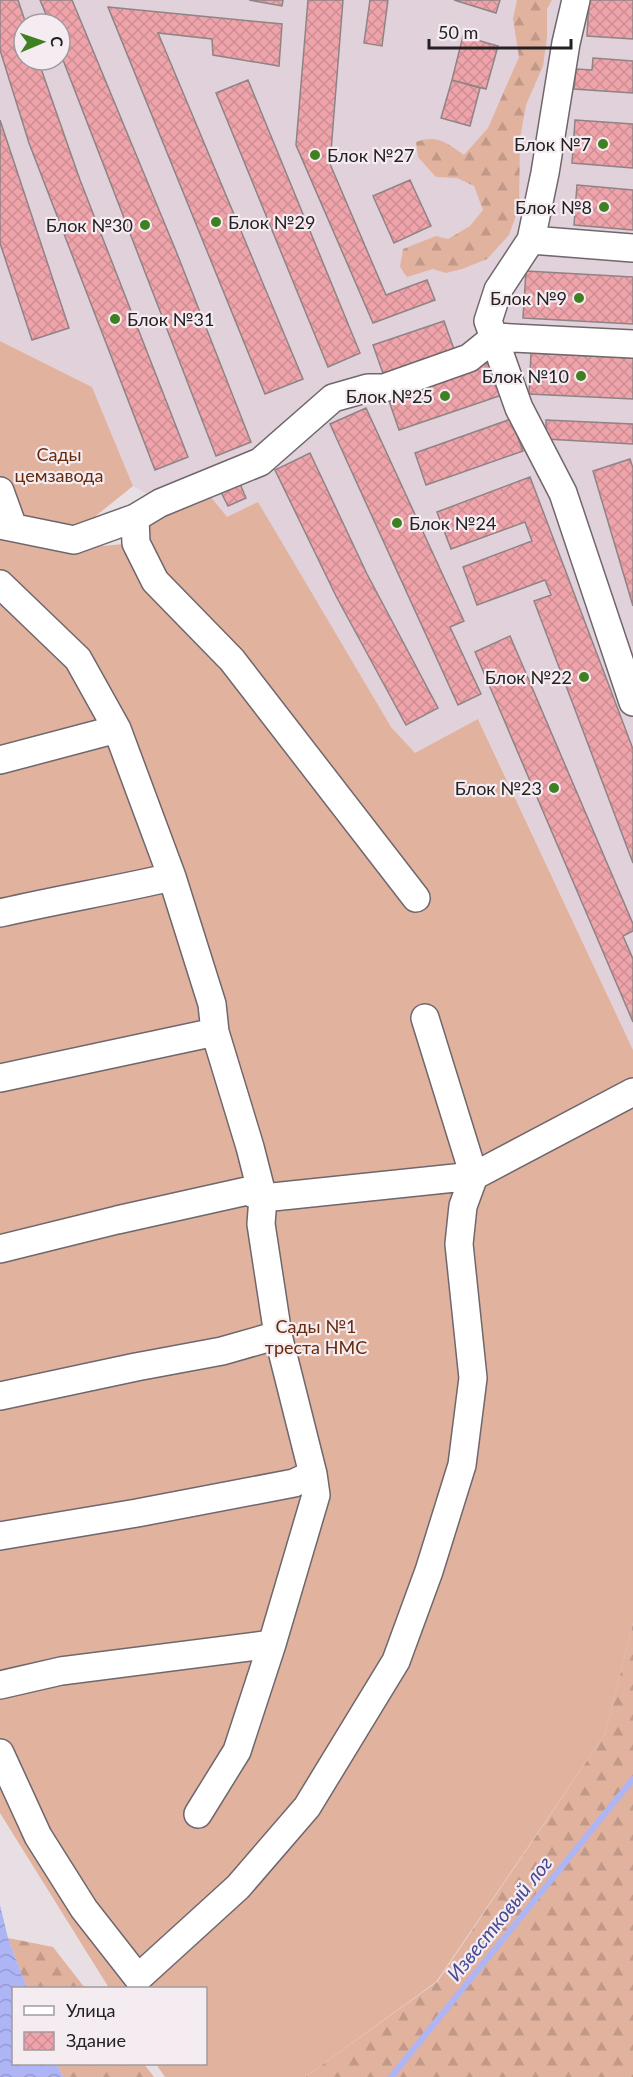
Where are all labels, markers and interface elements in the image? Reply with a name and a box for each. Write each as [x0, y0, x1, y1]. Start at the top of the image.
north arrow [12, 12, 72, 72]
scale bar [429, 12, 572, 50]
text: 50 m [438, 21, 478, 43]
text: С [48, 36, 67, 47]
place label: Блок №7 [514, 133, 591, 155]
marker: Блок №7 [596, 137, 610, 151]
place label: Блок №27 [327, 144, 414, 166]
marker: Блок №27 [308, 148, 322, 162]
place label: Блок №8 [515, 196, 592, 218]
marker: Блок №8 [597, 200, 611, 214]
place label: Блок №29 [228, 211, 315, 233]
place label: Блок №30 [46, 214, 133, 236]
marker: Блок №29 [209, 215, 223, 229]
marker: Блок №30 [138, 218, 152, 232]
place label: Блок №9 [490, 287, 567, 309]
marker: Блок №9 [572, 291, 586, 305]
place label: Блок №31 [127, 308, 214, 330]
marker: Блок №31 [108, 312, 122, 326]
place label: Блок №10 [482, 365, 569, 387]
marker: Блок №10 [574, 369, 588, 383]
place label: Блок №25 [346, 385, 433, 407]
marker: Блок №25 [438, 389, 452, 403]
park label: Сады цемзавода [15, 443, 103, 486]
place label: Блок №24 [409, 512, 496, 534]
marker: Блок №24 [390, 516, 404, 530]
place label: Блок №22 [485, 666, 572, 688]
marker: Блок №22 [577, 670, 591, 684]
place label: Блок №23 [455, 777, 542, 799]
marker: Блок №23 [547, 781, 561, 795]
park label: Сады №1 треста НМС [265, 1315, 367, 1358]
water label: Известковый лог [441, 1851, 557, 1985]
legend [12, 1987, 207, 2065]
text: Улица [66, 1999, 116, 2021]
text: Здание [66, 2029, 126, 2051]

